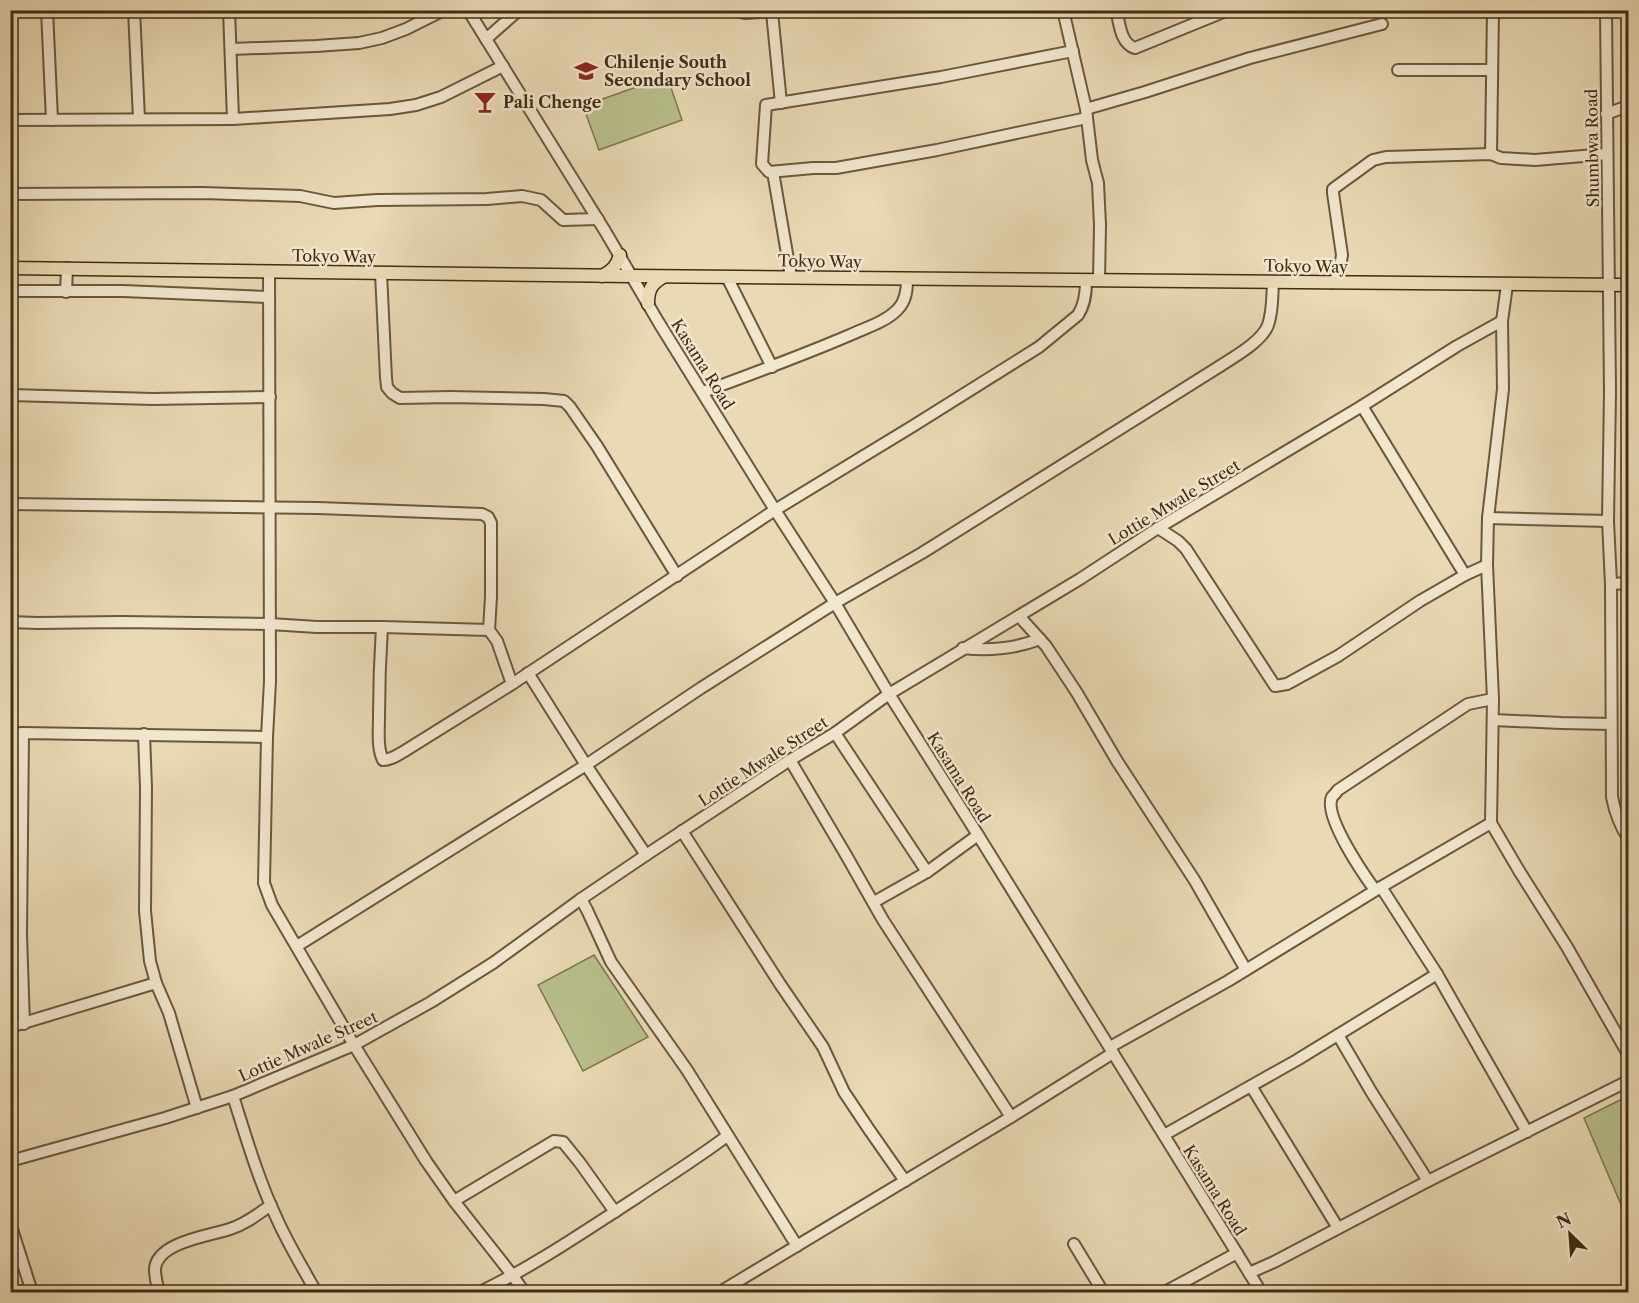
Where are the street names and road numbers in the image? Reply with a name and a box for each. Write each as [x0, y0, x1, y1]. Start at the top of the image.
street label: Shumbwa Road [1581, 88, 1603, 207]
street label: Tokyo Way [292, 245, 377, 267]
street label: Tokyo Way [778, 250, 863, 272]
street label: Tokyo Way [1264, 255, 1349, 277]
street label: Kasama Road [667, 315, 739, 413]
street label: Lottie Mwale Street [1105, 455, 1244, 549]
street label: Lottie Mwale Street [695, 712, 832, 810]
street label: Kasama Road [923, 728, 995, 826]
street label: Lottie Mwale Street [235, 1006, 381, 1086]
street label: Kasama Road [1179, 1141, 1251, 1239]

